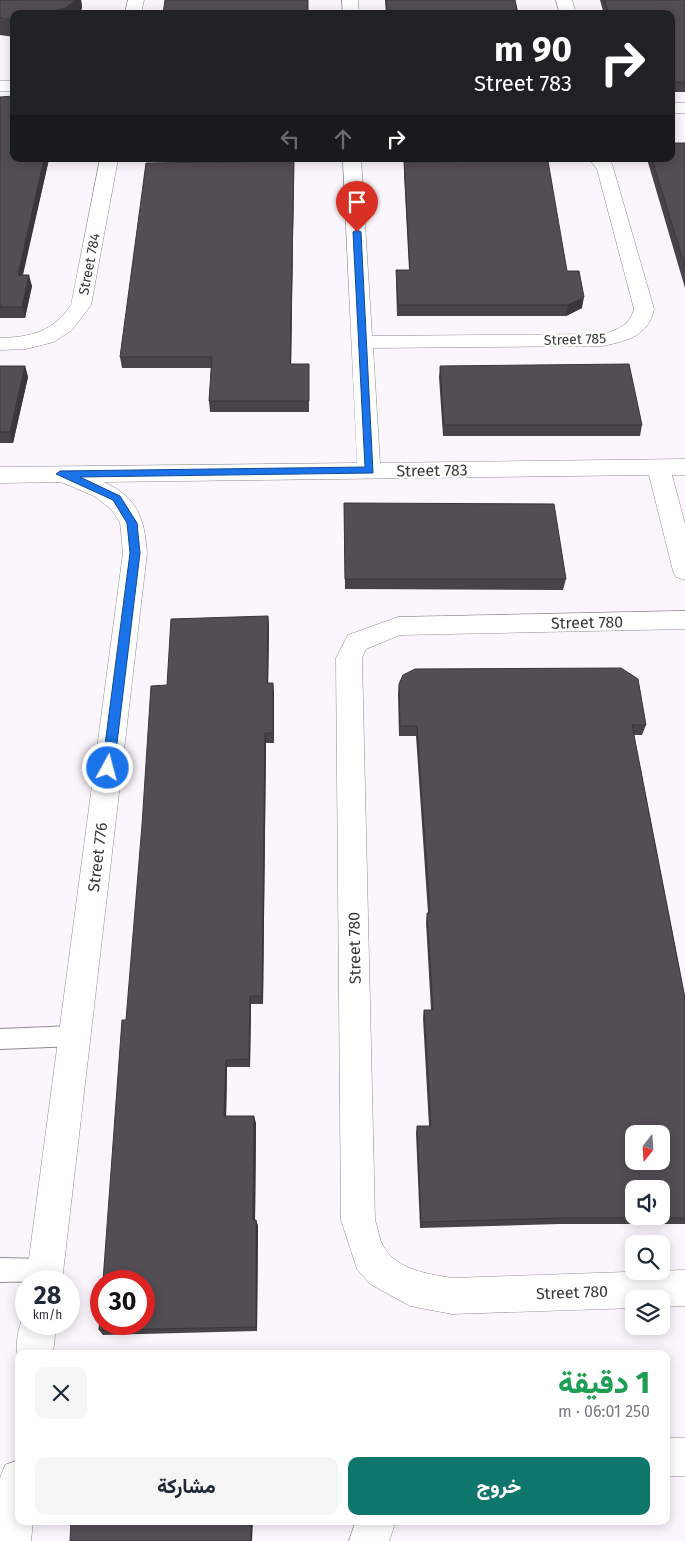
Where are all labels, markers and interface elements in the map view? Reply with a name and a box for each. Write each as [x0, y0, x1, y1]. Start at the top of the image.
text: 90 m [494, 28, 572, 70]
icon: right [590, 30, 655, 95]
text: Street 783 [474, 70, 572, 97]
icon: left [276, 125, 304, 153]
icon: ahead [329, 125, 357, 153]
icon: right [382, 125, 410, 153]
pin [336, 181, 378, 232]
icon: arrive [343, 188, 371, 216]
street label: Street 784 [75, 231, 104, 297]
street label: Street 785 [544, 330, 606, 349]
street label: Street 783 [396, 460, 468, 481]
street label: Street 780 [551, 612, 623, 633]
position arrow [81, 741, 133, 793]
street label: Street 776 [84, 821, 111, 893]
street label: Street 780 [344, 912, 365, 984]
north arrow [625, 1125, 670, 1170]
map controls [625, 1125, 670, 1335]
button: sound [625, 1180, 670, 1225]
button: search [625, 1235, 670, 1280]
speed limit sign: 30 [90, 1270, 155, 1335]
text: 28 [34, 1281, 61, 1311]
street label: Street 780 [536, 1282, 608, 1303]
button: layers [625, 1290, 670, 1335]
text: km/h [33, 1308, 62, 1322]
text: 1 دقيقة [558, 1365, 650, 1401]
button: close [35, 1367, 87, 1419]
text: 250 m · 06:01 [558, 1402, 650, 1421]
button: مشاركة [35, 1457, 338, 1515]
button: خروج [348, 1457, 650, 1515]

